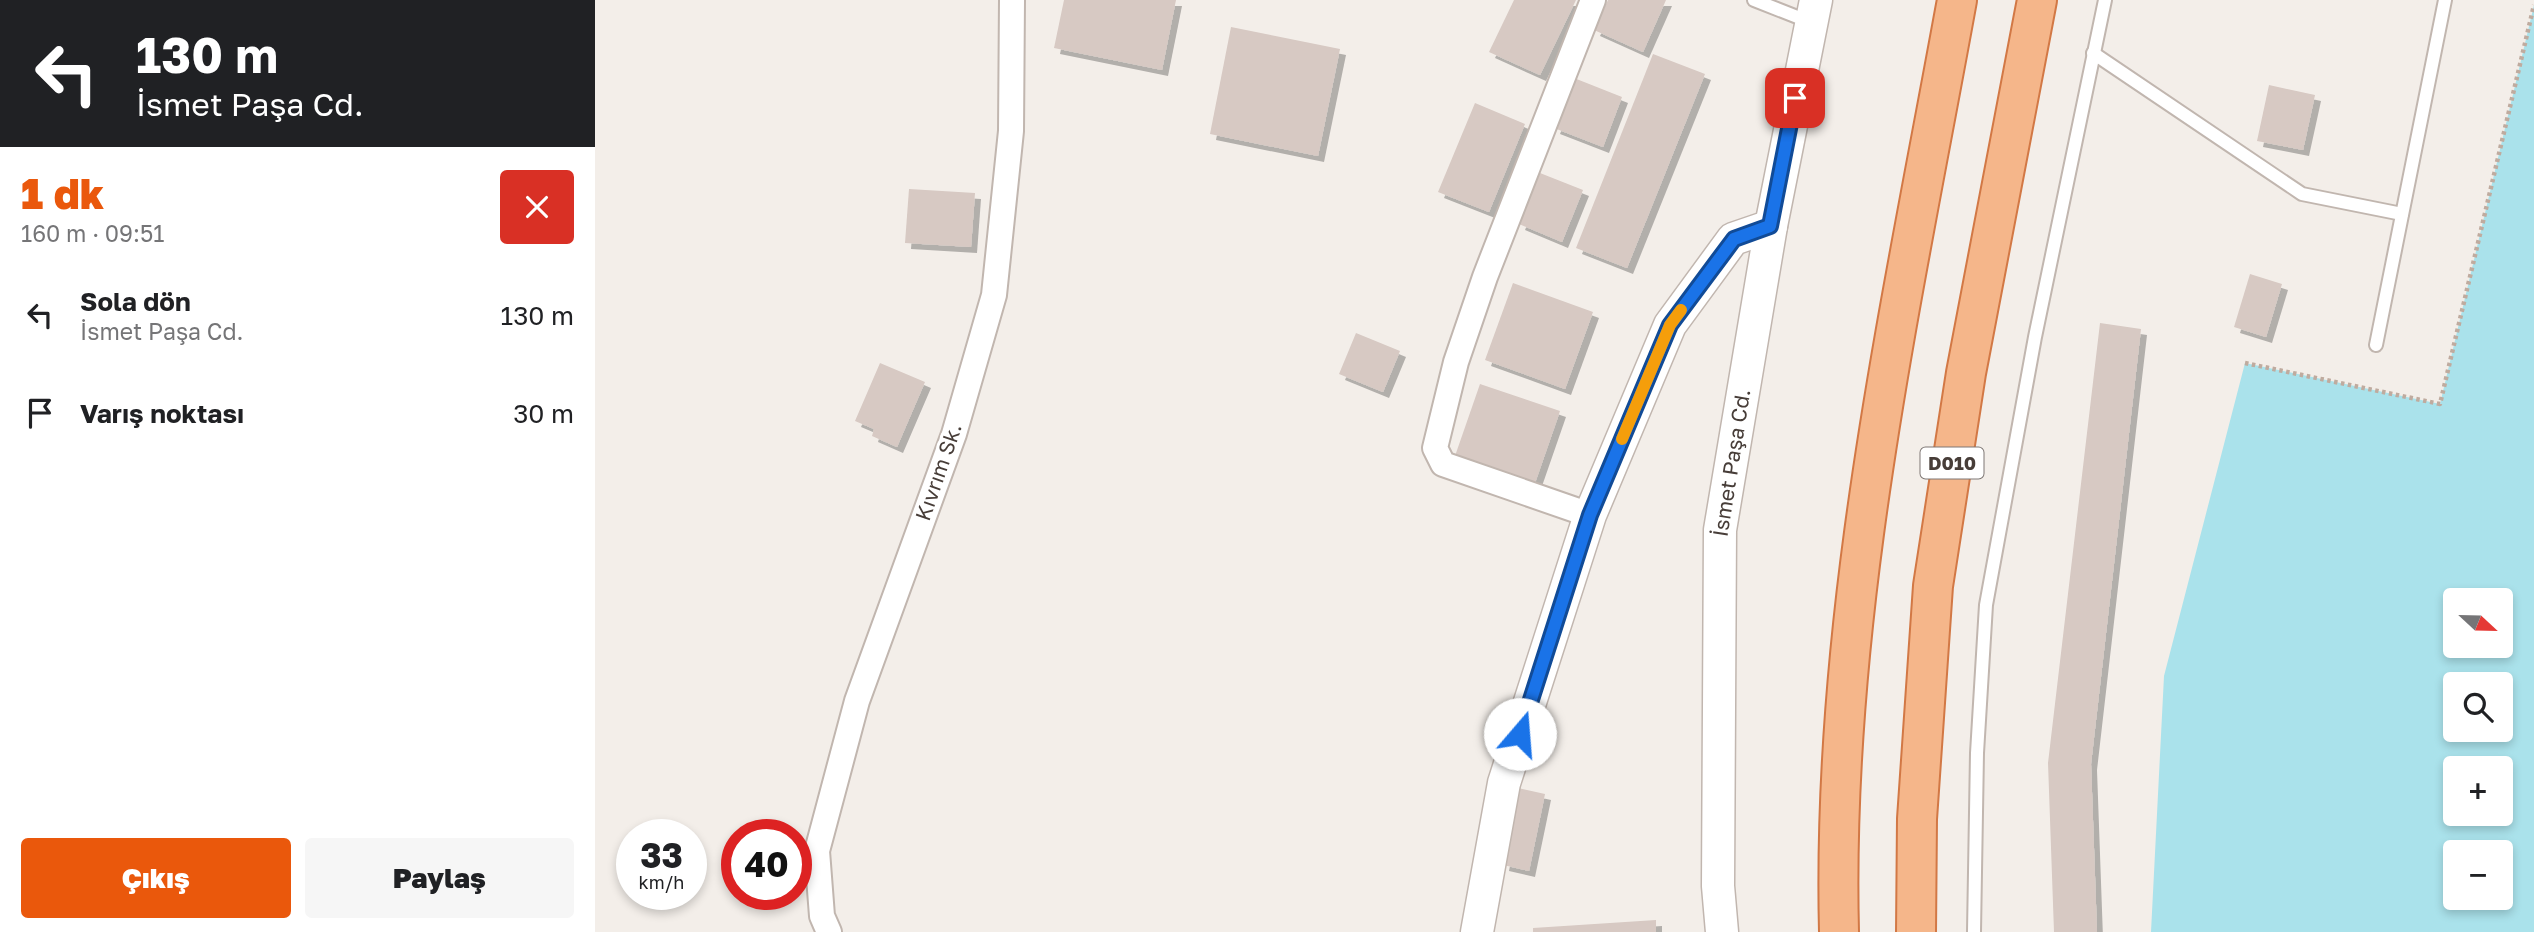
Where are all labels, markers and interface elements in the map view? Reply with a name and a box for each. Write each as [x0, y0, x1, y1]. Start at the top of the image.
text: 130 m [136, 25, 278, 84]
icon: left [21, 28, 112, 119]
pin [1765, 68, 1825, 128]
icon: arrive [1776, 79, 1814, 117]
text: İsmet Paşa Cd. [136, 85, 364, 123]
text: 1 dk [21, 168, 104, 218]
button: close [500, 170, 574, 244]
text: 160 m · 09:51 [21, 219, 164, 247]
text: Sola dön [80, 286, 191, 317]
icon: left [21, 296, 59, 334]
text: 130 m [501, 300, 574, 331]
text: İsmet Paşa Cd. [80, 317, 244, 345]
street label: İsmet Paşa Cd. [1706, 387, 1756, 539]
icon: arrive [21, 394, 59, 432]
text: Varış noktası [80, 398, 244, 429]
text: 30 m [513, 398, 574, 429]
street label: Kıvrım Sk. [909, 420, 967, 524]
road number: D010 [1921, 447, 1983, 478]
north arrow [2443, 588, 2513, 658]
map controls [2443, 588, 2513, 910]
button: search [2443, 672, 2513, 742]
position arrow [1483, 697, 1557, 771]
button: + [2443, 756, 2513, 826]
speed limit sign: 40 [721, 819, 812, 910]
text: 33 [640, 834, 683, 876]
button: Çıkış [21, 838, 291, 918]
button: Paylaş [305, 838, 574, 918]
button: − [2443, 840, 2513, 910]
text: km/h [639, 871, 684, 893]

